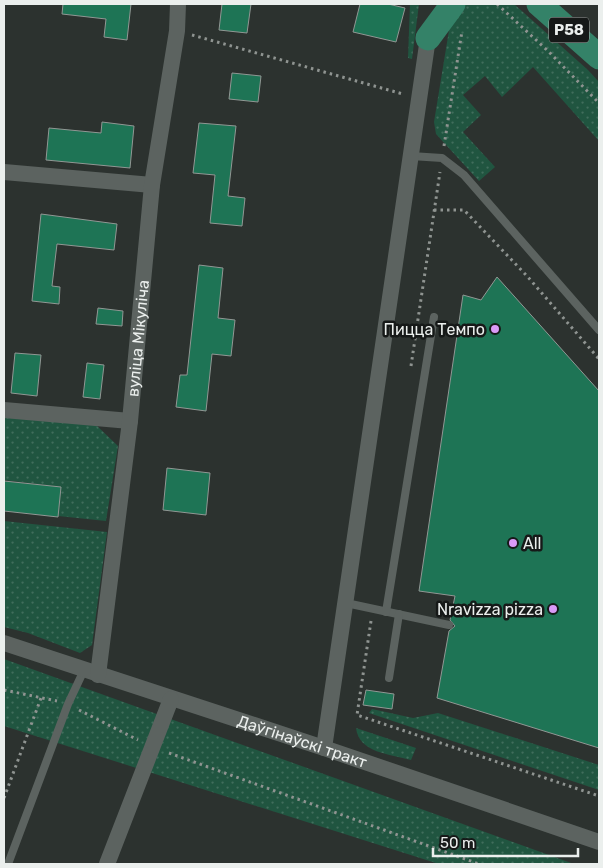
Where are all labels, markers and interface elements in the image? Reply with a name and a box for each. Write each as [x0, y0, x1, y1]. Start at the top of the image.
road number: Р58 [549, 18, 589, 42]
street label: вуліца Мікуліча [123, 279, 153, 398]
place label: Пицца Темпо [384, 320, 485, 339]
marker: Пицца Темпо [489, 323, 501, 335]
place label: All [523, 534, 542, 553]
marker: All [507, 537, 519, 549]
place label: Nravizza pizza [437, 600, 543, 619]
marker: Nravizza pizza [547, 603, 559, 615]
street label: Даўгінаўскі тракт [235, 711, 370, 772]
scale bar [433, 826, 578, 858]
text: 50 m [440, 834, 475, 852]

